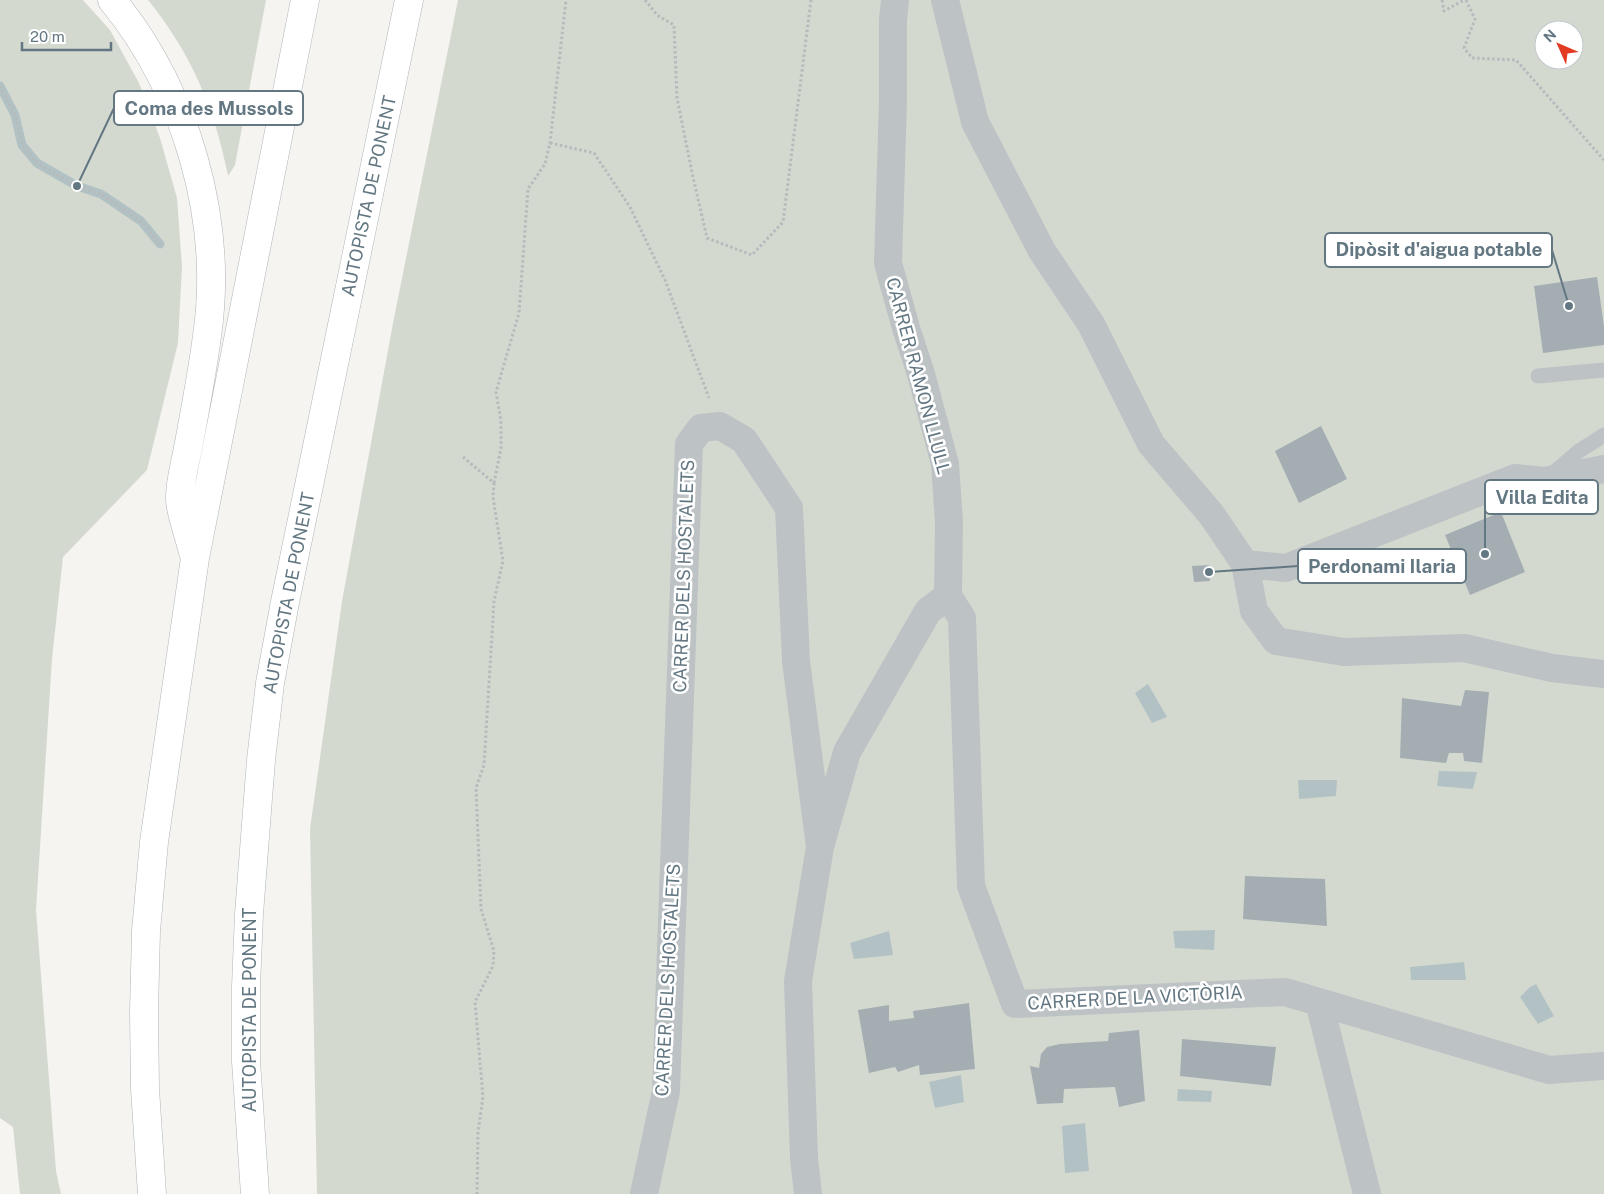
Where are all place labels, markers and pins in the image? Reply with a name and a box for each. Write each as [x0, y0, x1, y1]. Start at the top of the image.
callout: Coma des Mussols [114, 91, 303, 125]
callout: Dipòsit d'aigua potable [1325, 233, 1552, 267]
callout: Villa Edita [1485, 480, 1598, 514]
callout: Perdonami Ilaria [1298, 549, 1466, 583]

